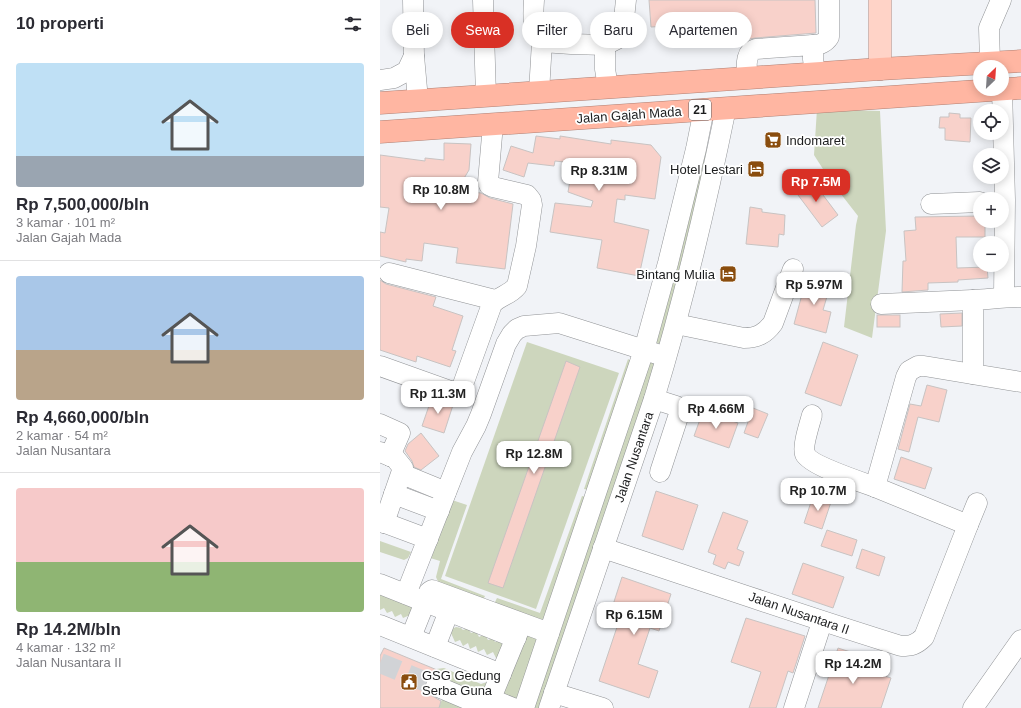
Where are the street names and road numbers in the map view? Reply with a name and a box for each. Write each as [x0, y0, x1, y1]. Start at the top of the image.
road number: 21 [689, 100, 711, 120]
street label: Jalan Gajah Mada [576, 104, 683, 126]
street label: Jalan Nusantara [611, 409, 657, 504]
street label: Jalan Nusantara II [747, 589, 851, 637]

